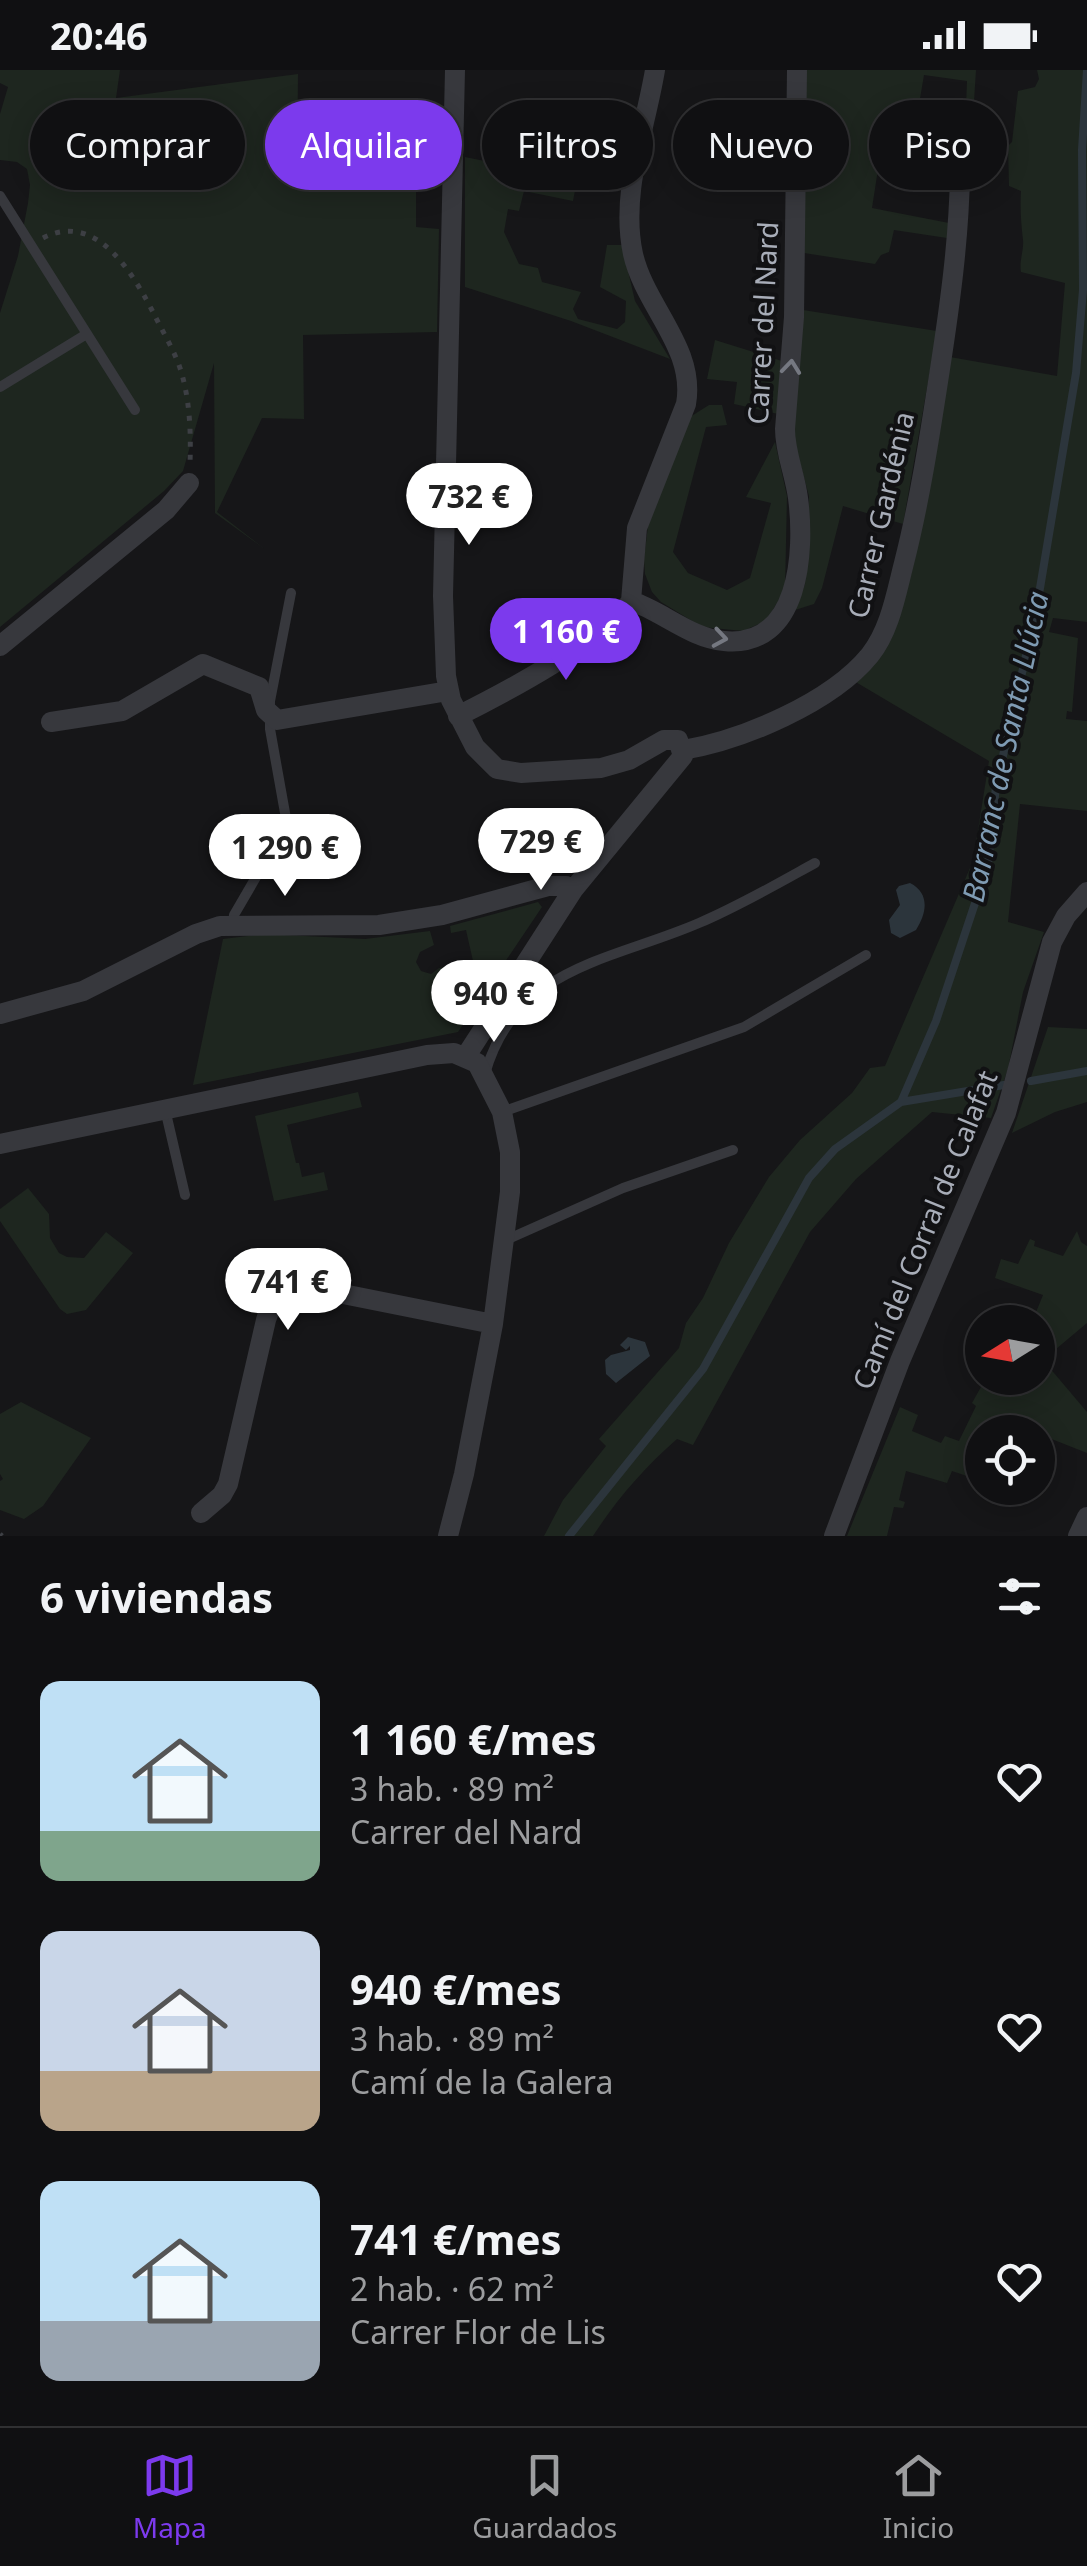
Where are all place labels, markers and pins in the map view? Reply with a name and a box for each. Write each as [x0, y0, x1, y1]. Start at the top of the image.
pin: 732 € [399, 463, 539, 548]
pin: 1 160 € [474, 598, 658, 683]
pin: 729 € [471, 808, 611, 893]
pin: 1 290 € [193, 814, 377, 899]
pin: 940 € [424, 960, 564, 1045]
pin: 741 € [218, 1248, 358, 1333]

